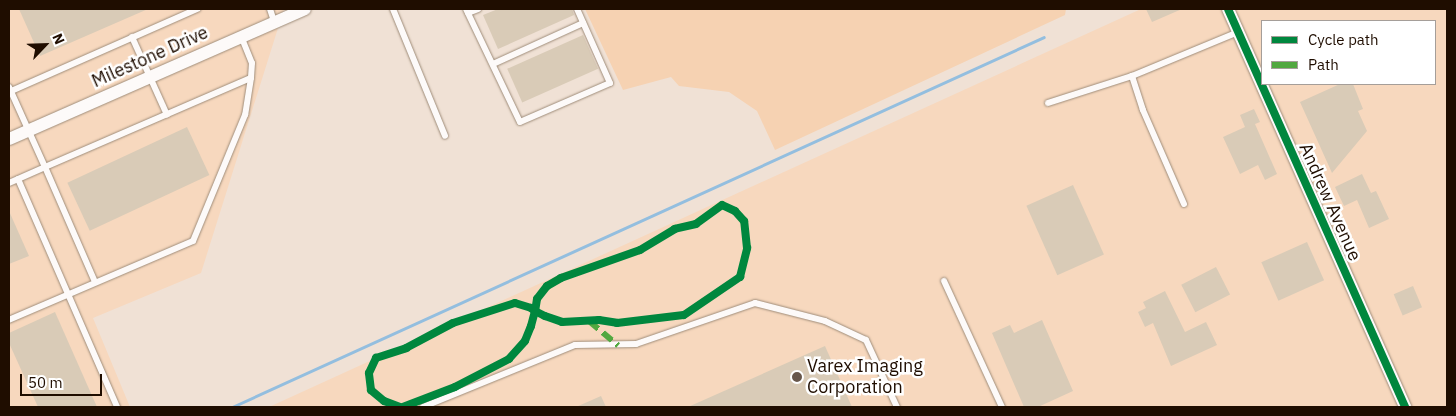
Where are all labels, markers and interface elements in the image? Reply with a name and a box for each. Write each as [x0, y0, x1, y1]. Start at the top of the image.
north arrow [20, 20, 70, 70]
legend [1261, 20, 1436, 85]
street label: Milestone Drive [89, 22, 211, 92]
text: Cycle path [1308, 30, 1379, 49]
text: N [48, 31, 69, 47]
text: Path [1308, 55, 1339, 74]
street label: Andrew Avenue [1294, 140, 1366, 264]
place label: Varex Imaging Corporation [807, 356, 923, 398]
scale bar [22, 364, 105, 396]
marker: Varex Imaging Corporation [791, 371, 803, 383]
text: 50 m [28, 373, 63, 392]

